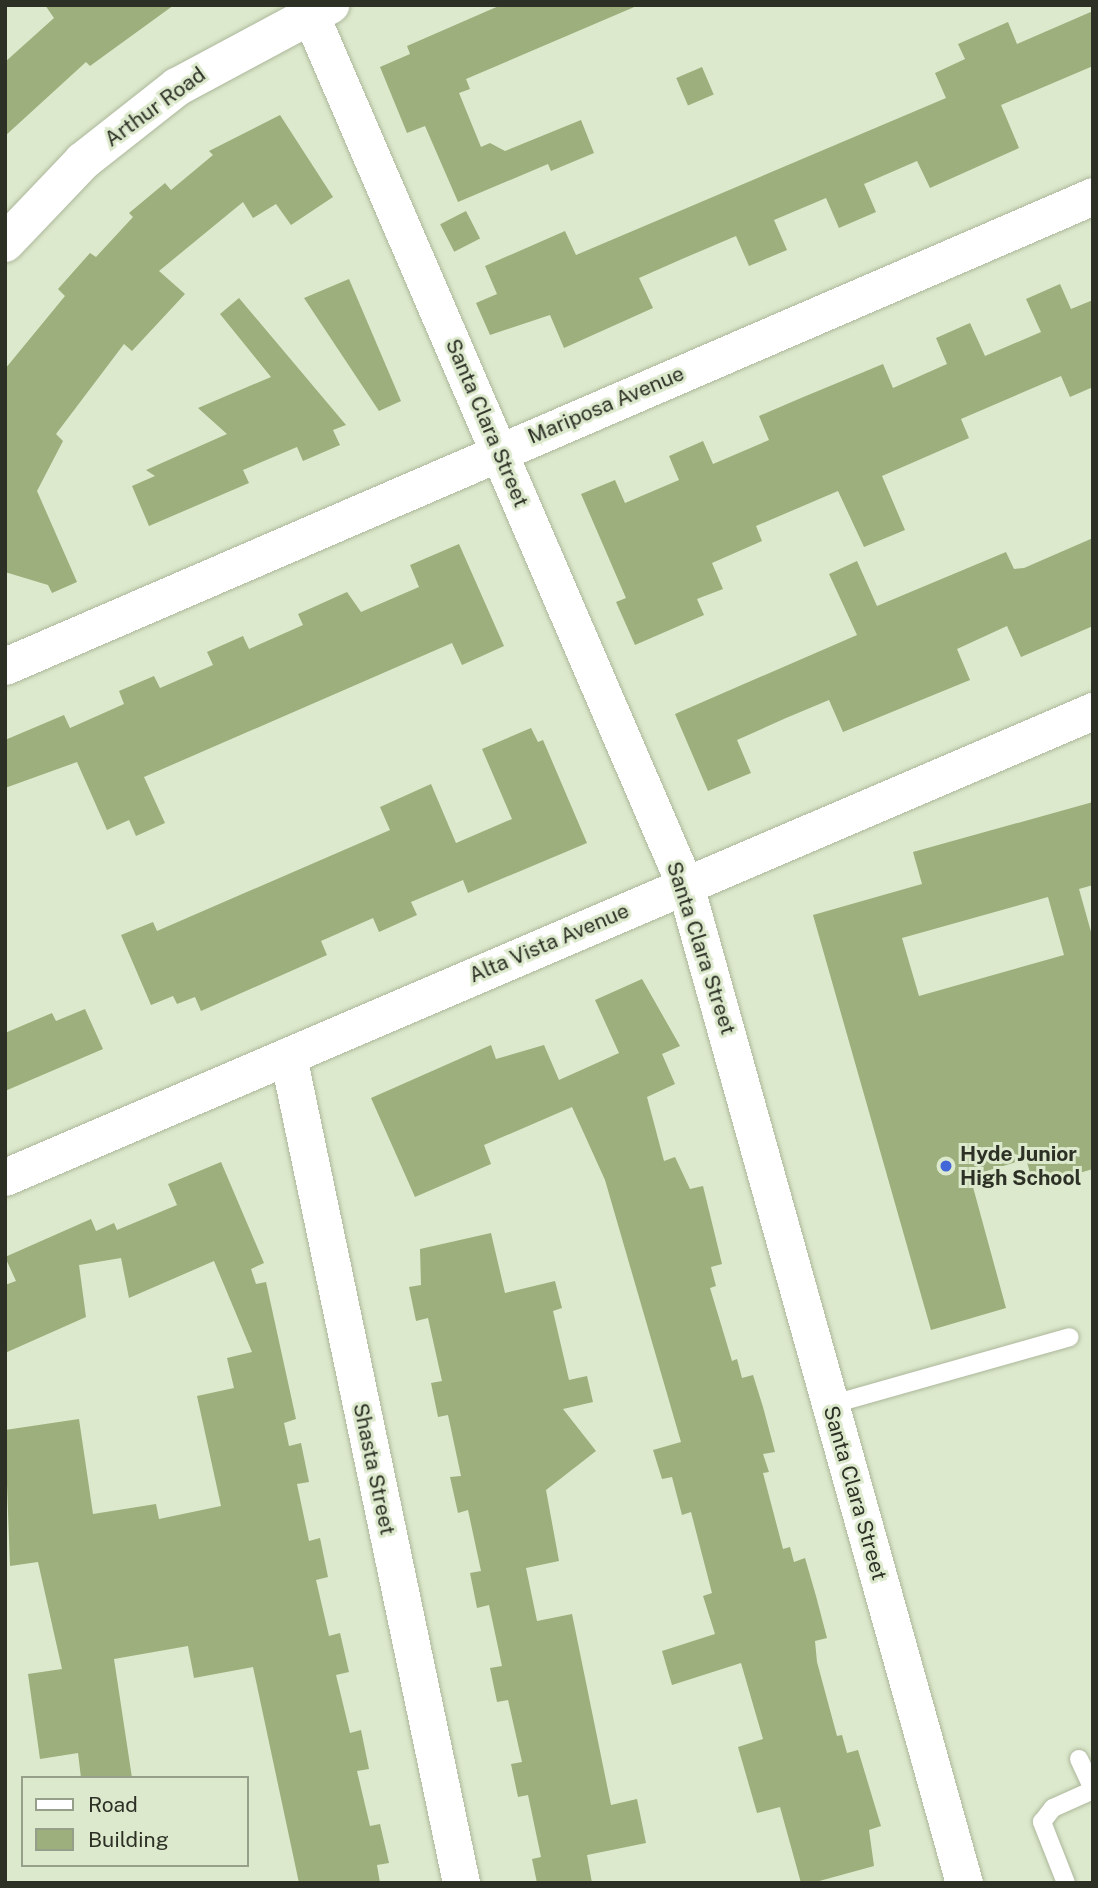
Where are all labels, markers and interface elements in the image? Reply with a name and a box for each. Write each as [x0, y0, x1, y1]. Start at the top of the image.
street label: Arthur Road [100, 62, 210, 152]
street label: Santa Clara Street [440, 335, 534, 511]
street label: Mariposa Avenue [524, 361, 688, 449]
street label: Santa Clara Street [661, 858, 741, 1038]
street label: Alta Vista Avenue [465, 898, 633, 988]
place label: Hyde Junior High School [960, 1141, 1081, 1191]
marker: Hyde Junior High School [938, 1158, 954, 1174]
street label: Shasta Street [348, 1401, 400, 1537]
street label: Santa Clara Street [818, 1403, 892, 1583]
legend [21, 1776, 248, 1867]
text: Road [88, 1792, 138, 1817]
text: Building [88, 1827, 169, 1852]

